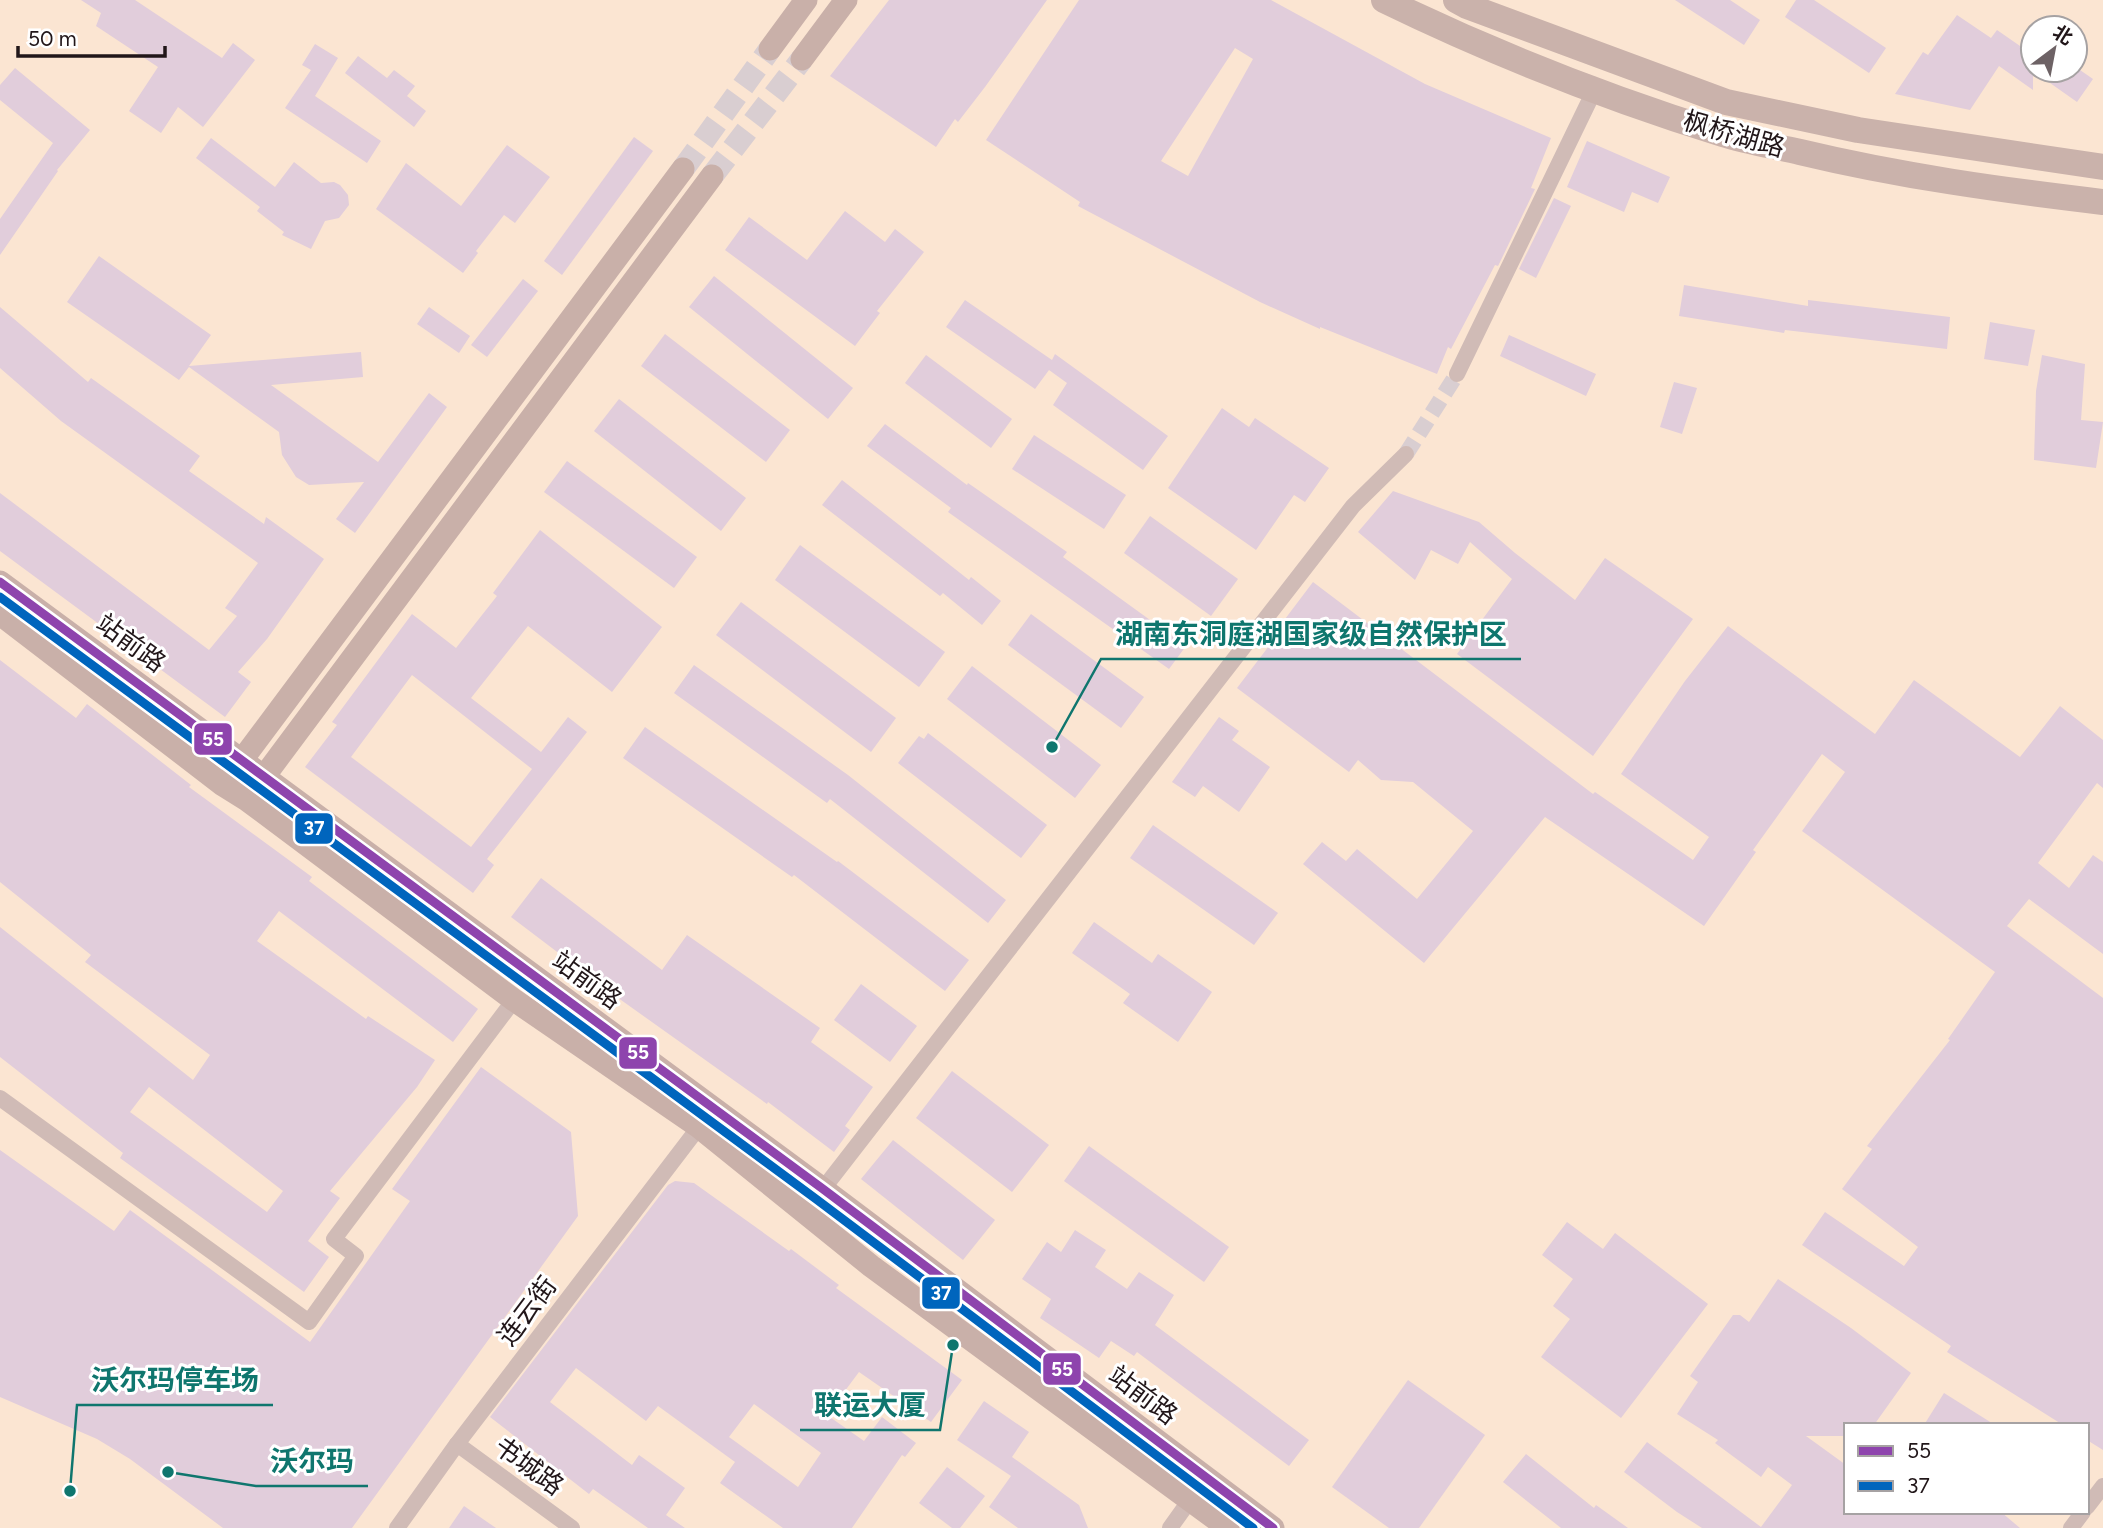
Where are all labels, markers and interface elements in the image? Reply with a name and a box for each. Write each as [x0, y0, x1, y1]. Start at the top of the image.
scale bar [18, 14, 164, 58]
north arrow [2019, 14, 2089, 84]
text: 北 [2049, 20, 2077, 50]
text: 50 m [28, 26, 77, 51]
street label: 枫桥湖路 [1680, 104, 1788, 164]
street label: 站前路 [90, 607, 172, 679]
callout: 湖南东洞庭湖国家级自然保护区 [1101, 610, 1521, 659]
text: 湖南东洞庭湖国家级自然保护区 [1115, 617, 1507, 651]
line badge: 55 [193, 722, 233, 756]
text: 55 [202, 728, 224, 751]
line badge: 37 [294, 812, 334, 845]
text: 37 [303, 817, 325, 840]
street label: 站前路 [546, 944, 628, 1016]
line badge: 55 [618, 1036, 658, 1070]
text: 55 [627, 1041, 649, 1064]
street label: 连云街 [491, 1270, 563, 1352]
line badge: 37 [921, 1276, 961, 1310]
text: 37 [930, 1282, 952, 1305]
line badge: 55 [1042, 1352, 1082, 1386]
callout: 沃尔玛停车场 [77, 1356, 273, 1405]
text: 55 [1051, 1358, 1073, 1381]
street label: 站前路 [1102, 1359, 1184, 1431]
text: 沃尔玛停车场 [91, 1363, 259, 1397]
callout: 联运大厦 [800, 1381, 940, 1430]
text: 联运大厦 [814, 1388, 926, 1422]
legend [1844, 1423, 2089, 1514]
street label: 书城路 [488, 1430, 570, 1502]
callout: 沃尔玛 [256, 1437, 368, 1486]
text: 55 [1907, 1438, 1931, 1463]
text: 沃尔玛 [270, 1444, 354, 1478]
text: 37 [1907, 1473, 1930, 1498]

